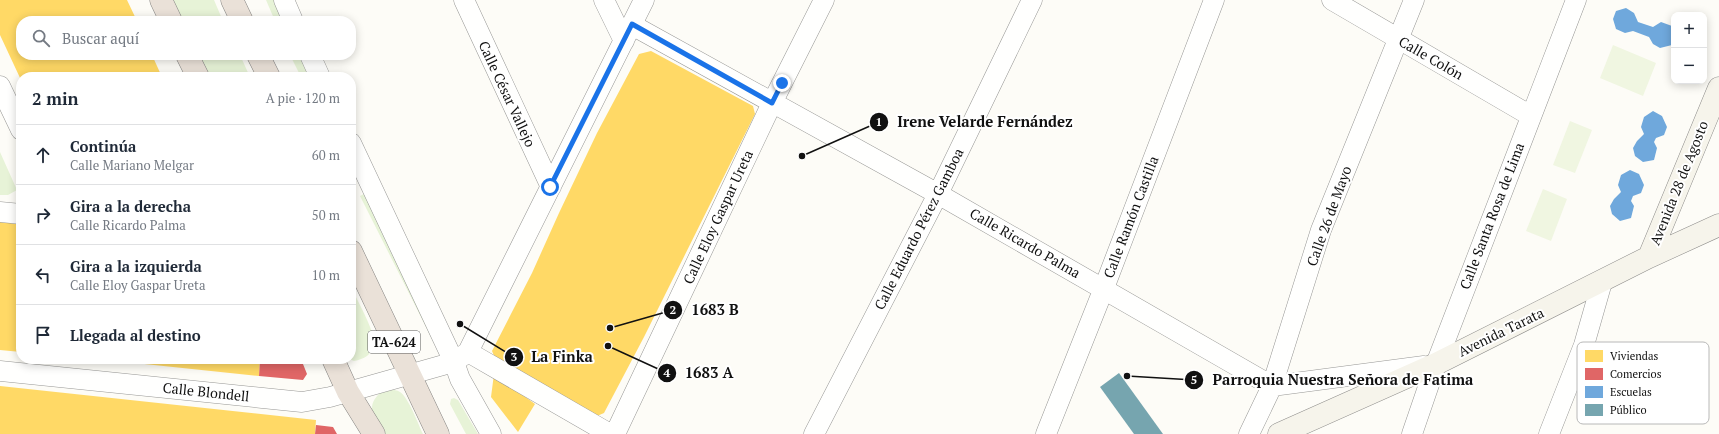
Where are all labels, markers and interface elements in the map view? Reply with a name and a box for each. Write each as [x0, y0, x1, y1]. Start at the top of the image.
map controls [1671, 12, 1707, 84]
button: + [1671, 12, 1707, 48]
search box [16, 16, 356, 60]
icon: search [30, 27, 52, 49]
text: Buscar aquí [62, 28, 139, 48]
street label: Calle Colón [1395, 31, 1468, 84]
street label: Calle César Vallejo [475, 38, 540, 150]
button: − [1671, 48, 1707, 84]
route end [773, 74, 791, 92]
text: 2 min [32, 87, 79, 110]
text: A pie · 120 m [266, 89, 340, 107]
callout: Irene Velarde Fernández [869, 108, 1081, 135]
text: Irene Velarde Fernández [897, 111, 1073, 131]
text: 1 [876, 114, 882, 129]
street label: Avenida 28 de Agosto [1645, 118, 1712, 248]
text: Continúa [70, 136, 136, 156]
street label: Calle Santa Rosa de Lima [1455, 140, 1528, 292]
icon: ahead [32, 144, 54, 166]
street label: Calle Eduardo Pérez Gamboa [869, 145, 968, 313]
text: 60 m [312, 146, 340, 164]
street label: Calle Eloy Gaspar Ureta [678, 147, 757, 287]
street label: Calle Ramón Castilla [1098, 153, 1163, 281]
text: Calle Mariano Melgar [70, 156, 194, 174]
street label: Calle 26 de Mayo [1302, 163, 1356, 269]
route start [541, 178, 559, 196]
text: Gira a la derecha [70, 196, 191, 216]
street label: Calle Ricardo Palma [966, 203, 1084, 282]
icon: right [32, 204, 54, 226]
text: 50 m [312, 206, 340, 224]
text: Calle Ricardo Palma [70, 216, 186, 234]
text: Gira a la izquierda [70, 256, 202, 276]
icon: left [32, 264, 54, 286]
text: 10 m [312, 266, 340, 284]
text: Calle Eloy Gaspar Ureta [70, 276, 206, 294]
callout: 1683 B [663, 296, 747, 323]
text: 1683 B [691, 299, 739, 319]
text: 2 [670, 302, 677, 317]
street label: Avenida Tarata [1455, 303, 1547, 361]
icon: arrive [32, 324, 54, 346]
text: Llegada al destino [70, 325, 201, 345]
road number: TA-624 [368, 331, 420, 353]
legend [1577, 342, 1709, 424]
callout: La Finka [504, 343, 601, 370]
text: La Finka [531, 346, 593, 366]
text: 3 [511, 349, 518, 364]
text: Viviendas [1610, 349, 1658, 363]
callout: 1683 A [657, 359, 742, 386]
text: 1683 A [685, 362, 733, 382]
text: 4 [664, 365, 671, 380]
callout: Parroquia Nuestra Señora de Fatima [1184, 367, 1481, 394]
text: Comercios [1610, 367, 1662, 381]
text: Parroquia Nuestra Señora de Fatima [1213, 369, 1474, 389]
text: 5 [1191, 372, 1197, 387]
street label: Calle Blondell [162, 378, 250, 406]
text: Escuelas [1610, 385, 1652, 399]
text: Público [1610, 403, 1647, 417]

